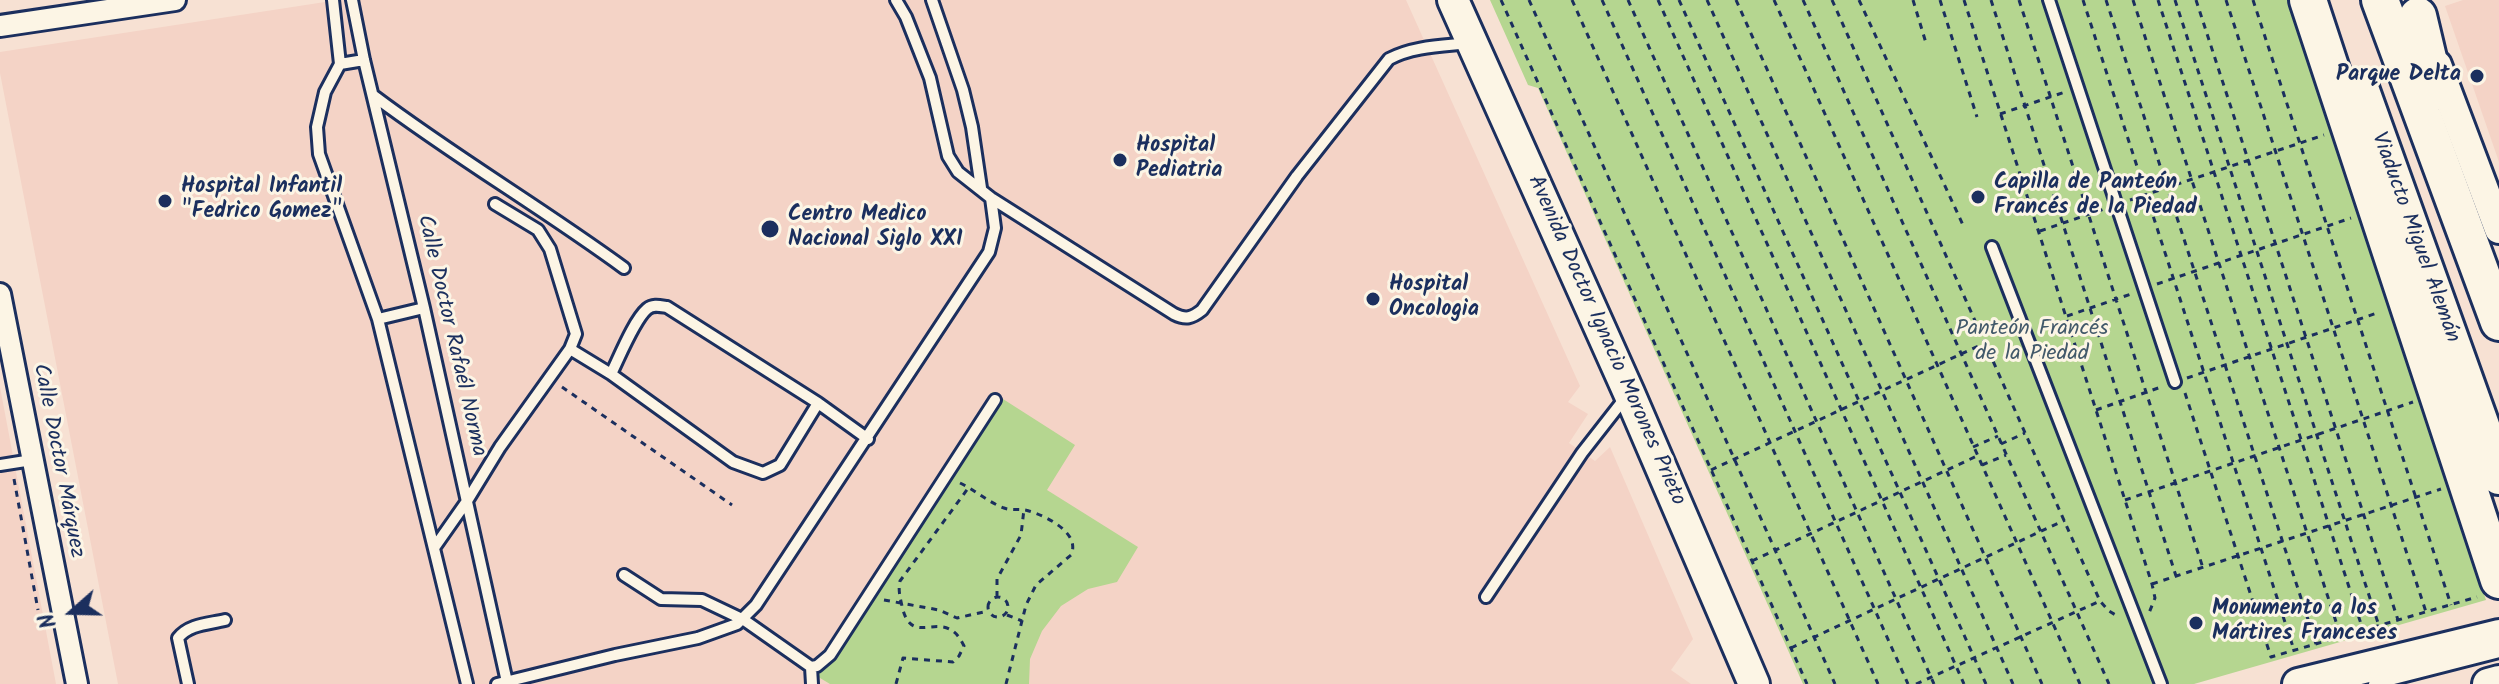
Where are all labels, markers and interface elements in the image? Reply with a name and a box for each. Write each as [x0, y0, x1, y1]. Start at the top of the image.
place label: Parque Delta [2336, 63, 2461, 89]
marker: Parque Delta [2468, 67, 2486, 85]
street label: Viaducto Miguel Alemán [2364, 129, 2464, 347]
place label: Hospital Pediatria [1136, 134, 1222, 186]
marker: Hospital Pediatria [1111, 151, 1129, 169]
place label: Capilla de Panteón Francés de la Piedad [1994, 171, 2197, 222]
street label: Avenida Doctor Ignacio Morones Prieto [1520, 172, 1690, 510]
place label: Hospital Infantil "Fedrico Gomez" [181, 175, 342, 226]
marker: Capilla de Panteón Francés de la Piedad [1969, 188, 1987, 206]
marker: Hospital Infantil "Fedrico Gomez" [156, 192, 174, 210]
place label: Centro Medico Nacional Siglo XXI [788, 203, 963, 254]
street label: Calle Doctor Rafaél Norma [409, 213, 491, 459]
marker: Centro Medico Nacional Siglo XXI [759, 218, 781, 240]
place label: Hospital Oncologia [1389, 273, 1479, 324]
marker: Hospital Oncologia [1364, 290, 1382, 308]
park label: Panteón Francés de la Piedad [1956, 317, 2108, 368]
street label: Calle Doctor Márquez [25, 362, 89, 560]
north arrow [32, 572, 112, 652]
place label: Monumento a los Mártires Franceses [2212, 597, 2397, 648]
text: N [30, 608, 68, 633]
marker: Monumento a los Mártires Franceses [2187, 614, 2205, 632]

